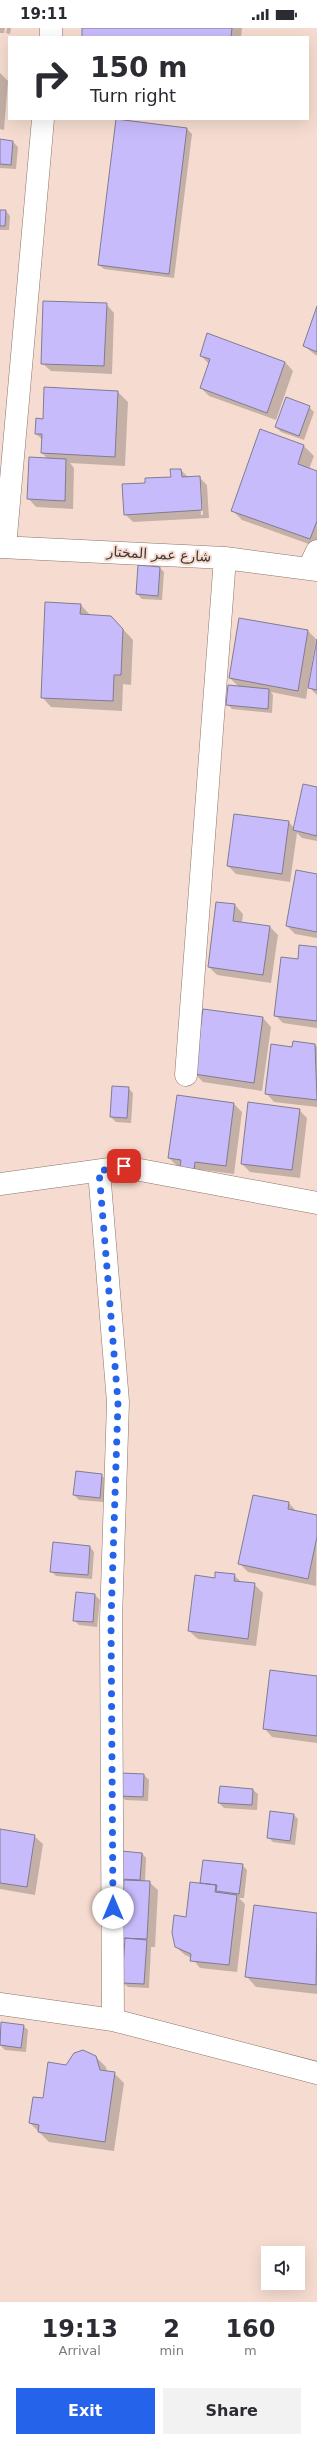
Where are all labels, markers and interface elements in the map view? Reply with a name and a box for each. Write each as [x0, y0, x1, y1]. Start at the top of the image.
text: 19:11 [20, 5, 68, 23]
text: 150 m [90, 51, 187, 84]
icon: right [24, 52, 76, 104]
text: Turn right [90, 85, 176, 106]
street label: شارع عمر المختار [105, 543, 212, 566]
pin [107, 1149, 141, 1183]
icon: arrive [113, 1155, 135, 1177]
position arrow [92, 1887, 134, 1929]
map controls [261, 2246, 305, 2290]
button: sound [261, 2246, 305, 2290]
text: 19:13 [41, 2315, 118, 2343]
text: 2 [163, 2315, 180, 2343]
text: 160 [225, 2315, 275, 2343]
text: Arrival [59, 2343, 101, 2358]
text: min [159, 2343, 184, 2358]
text: m [244, 2343, 257, 2358]
button: Exit [16, 2388, 155, 2434]
button: Share [163, 2388, 301, 2434]

